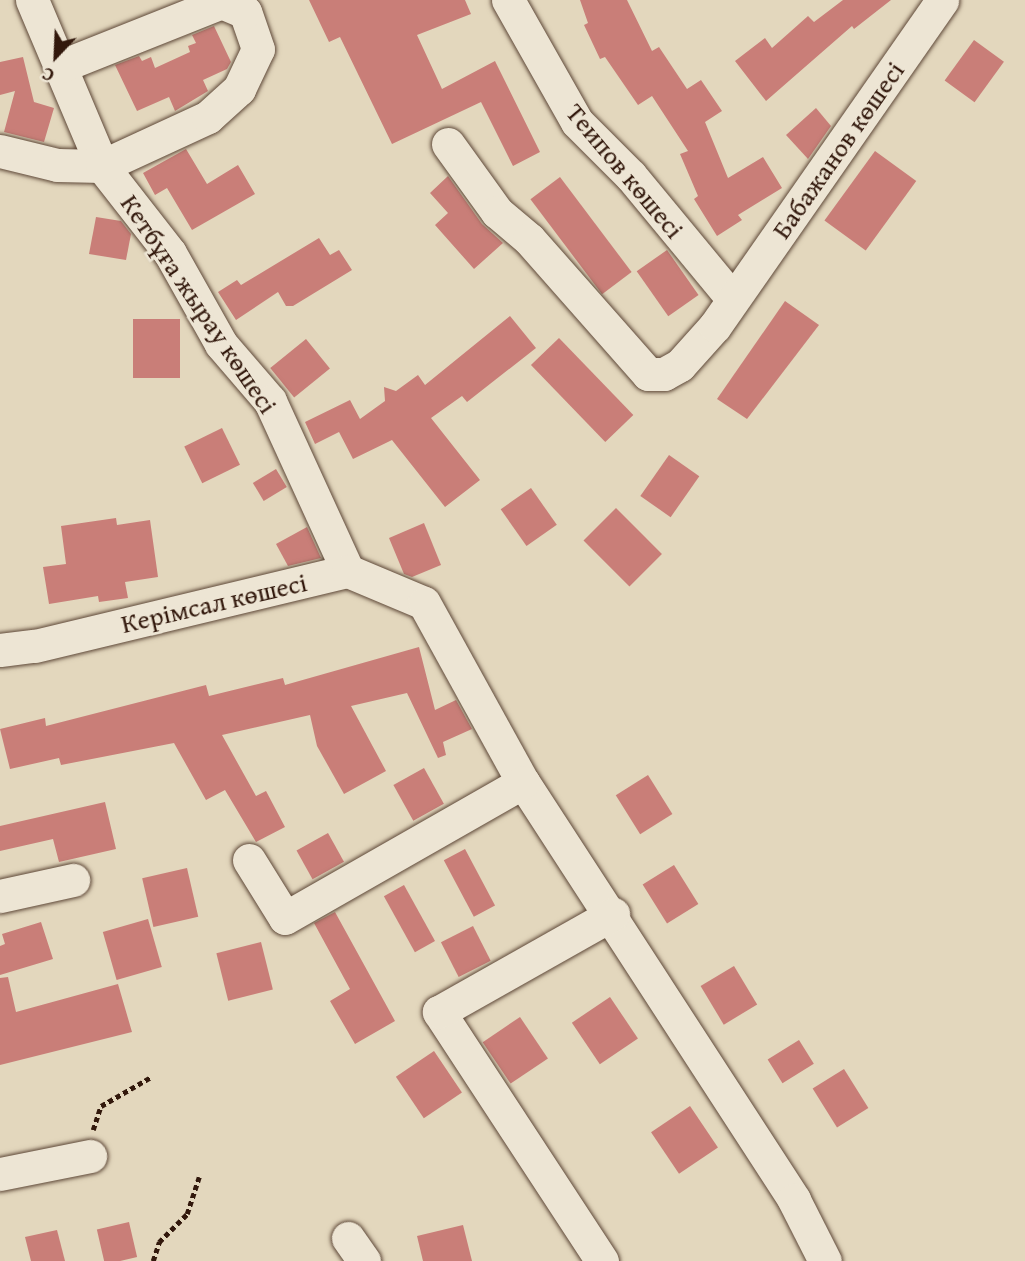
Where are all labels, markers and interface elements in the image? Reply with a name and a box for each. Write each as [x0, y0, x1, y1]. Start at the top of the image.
north arrow [21, 21, 91, 91]
street label: Бабажанов көшесі [765, 56, 911, 244]
text: С [37, 60, 58, 90]
street label: Теипов көшесі [560, 97, 690, 245]
street label: Кетбұға жырау көшесі [114, 189, 284, 419]
street label: Керімсал көшесі [118, 566, 310, 640]

